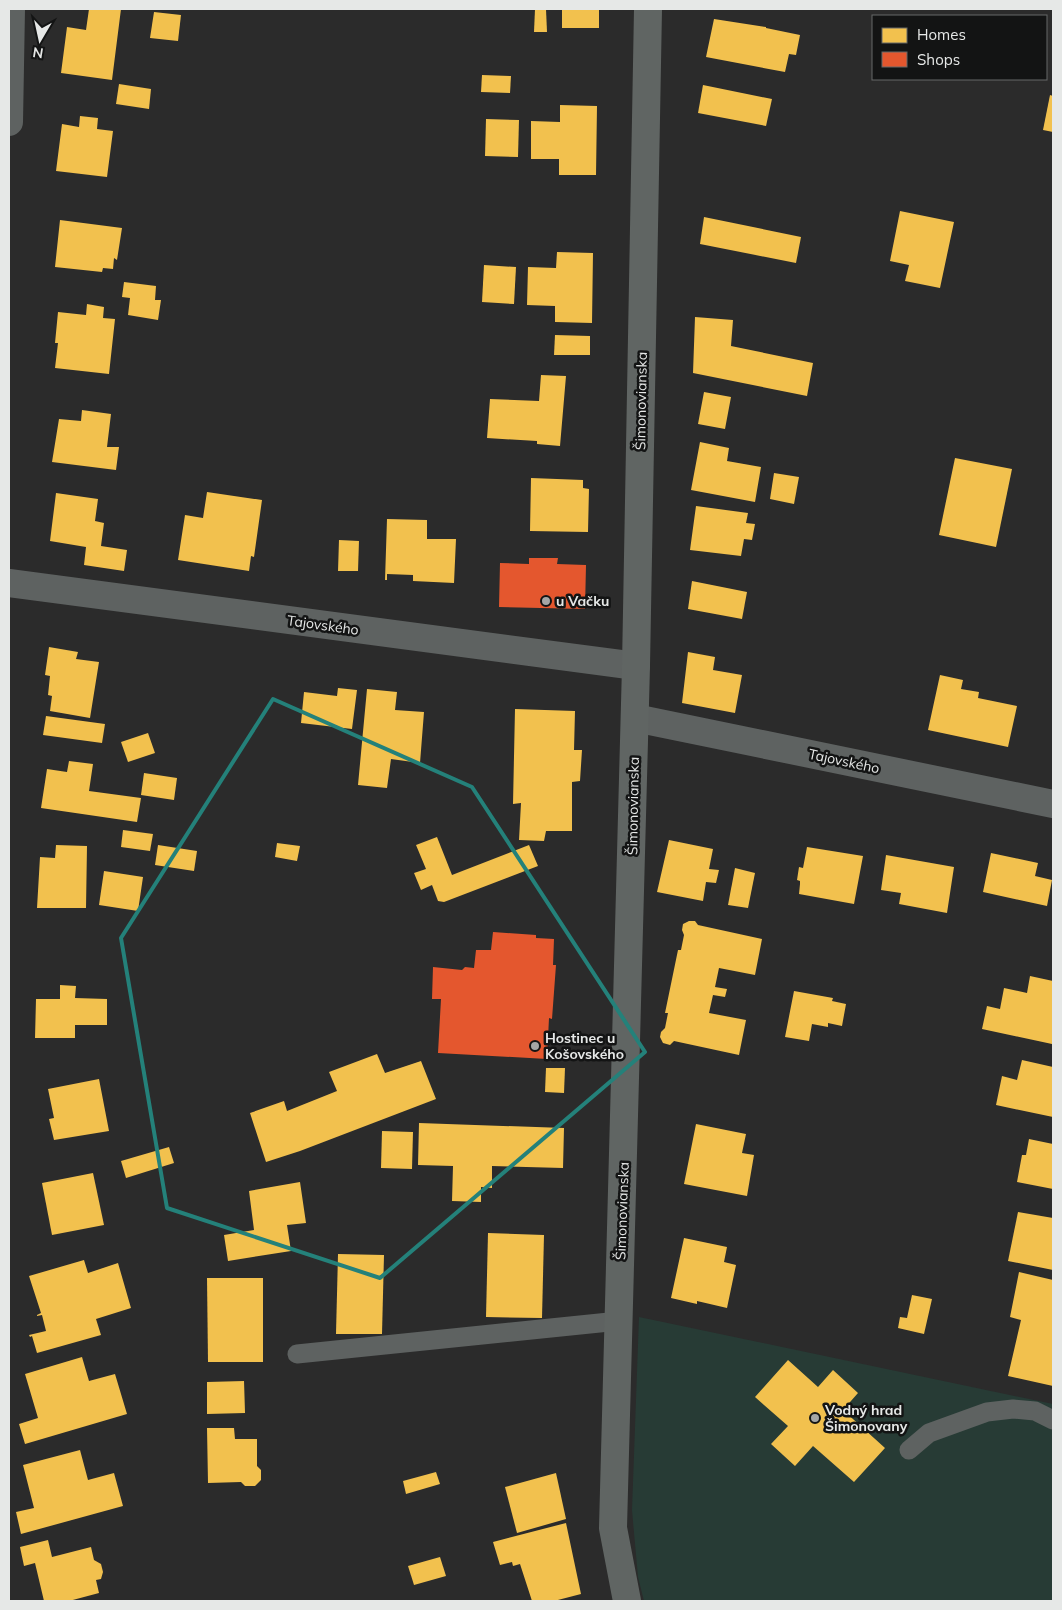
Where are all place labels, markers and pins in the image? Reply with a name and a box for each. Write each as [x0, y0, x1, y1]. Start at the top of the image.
place label: u Vačku [556, 592, 609, 610]
marker: u Vačku [540, 595, 552, 607]
place label: Hostinec u Košovského [545, 1029, 624, 1063]
marker: Hostinec u Košovského [529, 1040, 541, 1052]
place label: Vodný hrad Šimonovany [824, 1401, 908, 1435]
marker: Vodný hrad Šimonovany [809, 1412, 821, 1424]

